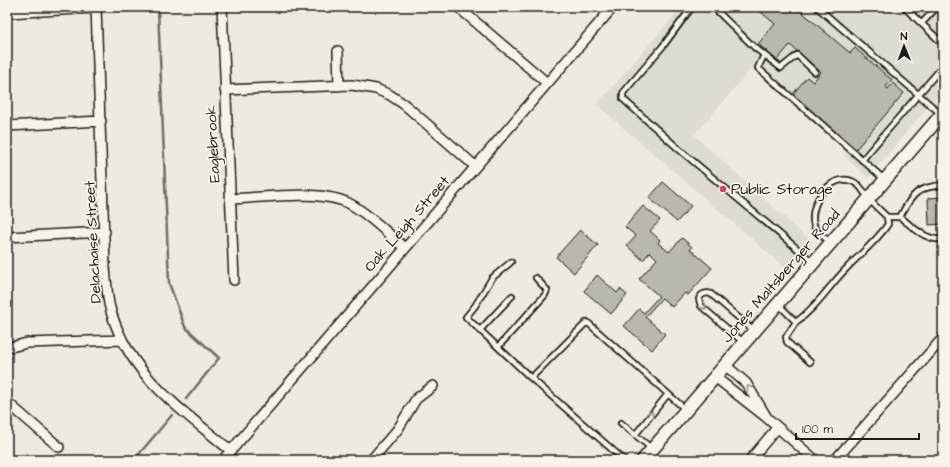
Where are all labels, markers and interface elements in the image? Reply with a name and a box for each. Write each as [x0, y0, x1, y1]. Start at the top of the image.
north arrow [884, 26, 924, 66]
text: N [900, 29, 908, 44]
street label: Eaglebrook [200, 105, 227, 183]
street label: Oak Leigh Street [359, 171, 455, 277]
place label: Public Storage [731, 179, 833, 201]
street label: Delachaise Street [79, 180, 107, 304]
marker: Public Storage [718, 184, 728, 194]
street label: Jones Maltsberger Road [717, 204, 846, 348]
one-way arrow [699, 303, 706, 310]
one-way arrow [747, 386, 754, 393]
one-way arrow [647, 412, 654, 419]
scale bar [796, 415, 919, 441]
text: 100 m [802, 421, 833, 438]

